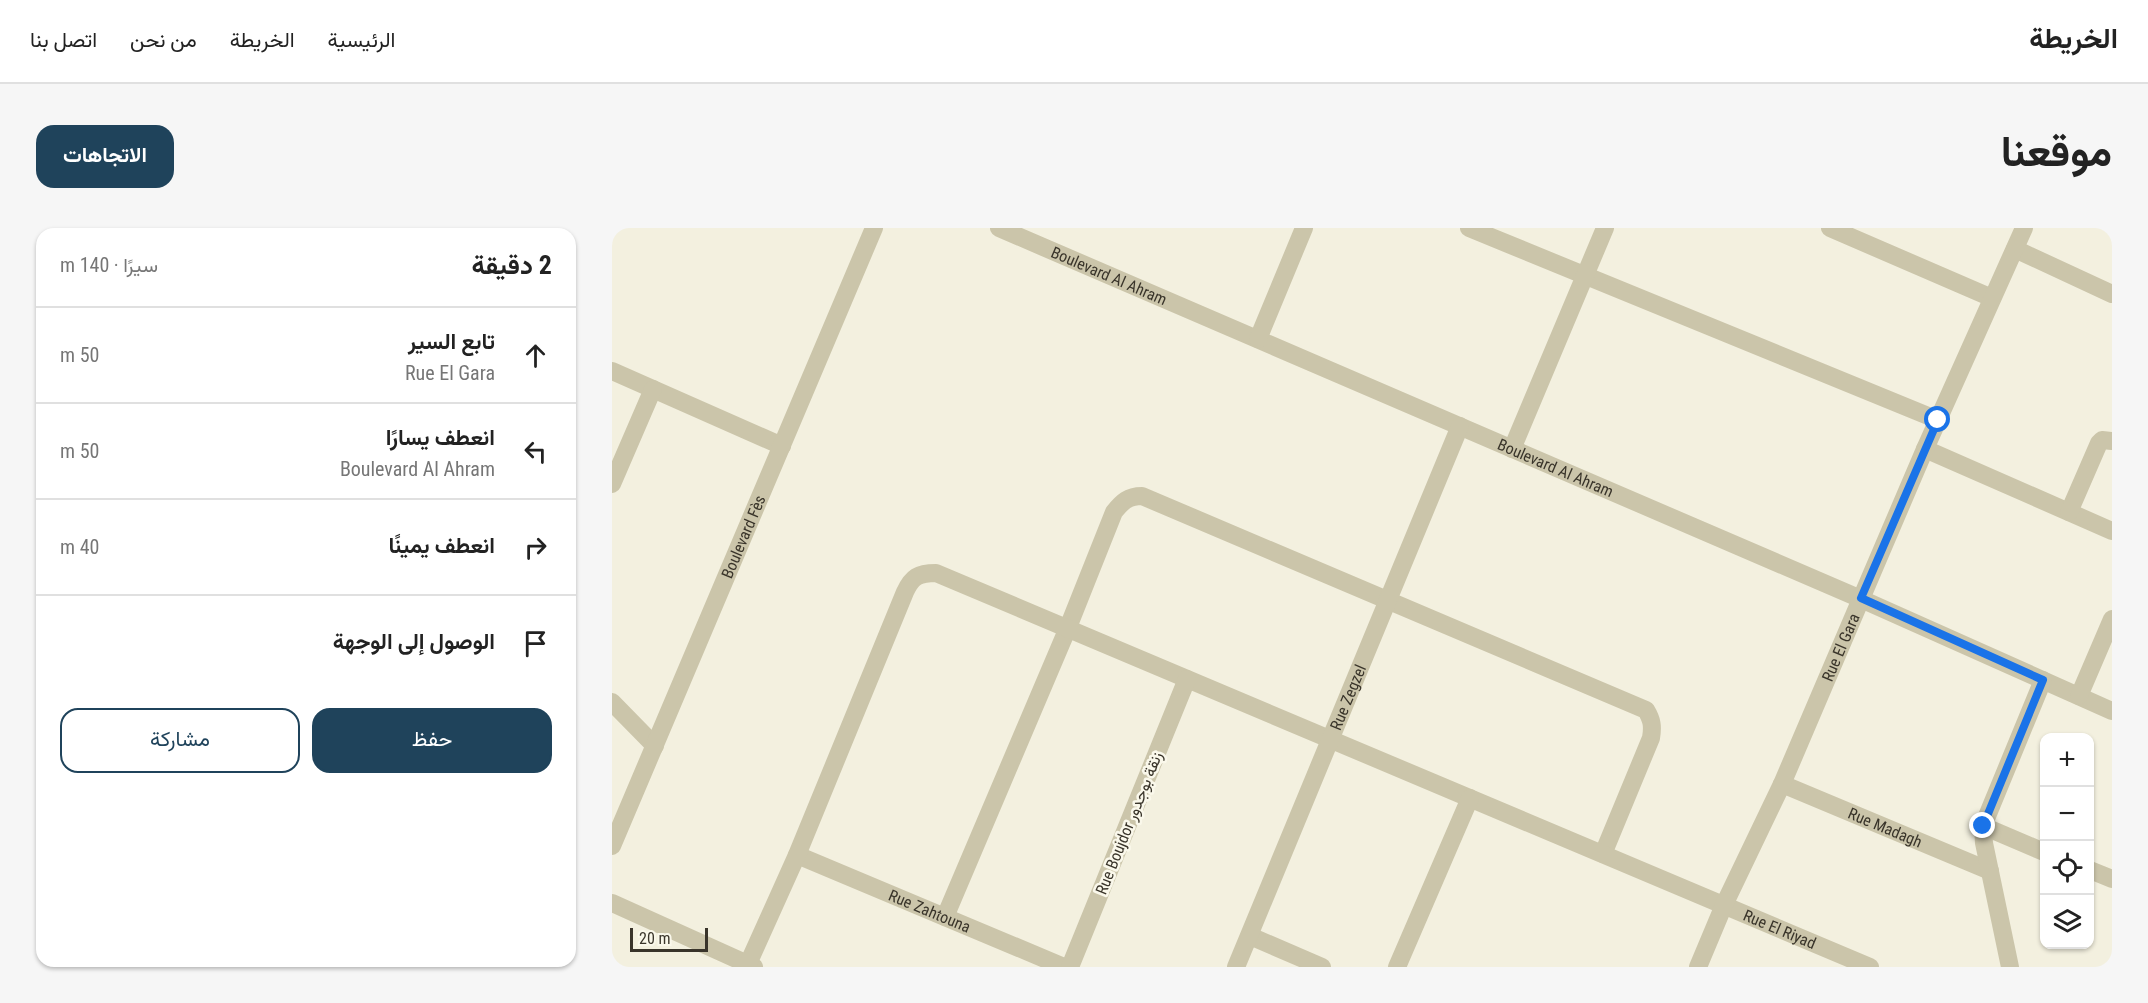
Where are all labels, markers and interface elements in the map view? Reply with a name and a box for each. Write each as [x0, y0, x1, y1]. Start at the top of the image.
text: الخريطة [2029, 22, 2118, 55]
text: اتصل بنا [30, 28, 97, 52]
text: من نحن [130, 28, 197, 52]
text: الخريطة [230, 28, 295, 52]
text: الرئيسية [328, 28, 396, 52]
button: الاتجاهات [36, 125, 174, 188]
text: موقعنا [2001, 127, 2112, 176]
street label: Boulevard Al Ahram [1048, 242, 1170, 309]
text: 2 دقيقة [472, 250, 552, 280]
text: سيرًا · 140 m [60, 253, 158, 277]
text: تابع السير [408, 329, 495, 354]
icon: ahead [519, 339, 552, 372]
text: 50 m [60, 343, 99, 367]
text: Rue El Gara [405, 361, 495, 385]
route start [1924, 406, 1950, 432]
text: انعطف يسارًا [386, 425, 495, 450]
street label: Boulevard Al Ahram [1495, 434, 1616, 501]
icon: left [519, 435, 552, 468]
text: 50 m [60, 439, 99, 463]
text: Boulevard Al Ahram [340, 457, 495, 481]
street label: Boulevard Fès [717, 492, 769, 581]
icon: right [519, 531, 552, 564]
text: انعطف يمينًا [389, 533, 495, 558]
text: 40 m [60, 535, 99, 559]
street label: Rue El Gara [1817, 610, 1863, 684]
icon: arrive [519, 627, 552, 660]
text: الوصول إلى الوجهة [333, 629, 495, 654]
street label: Rue Zegzel [1326, 662, 1370, 733]
button: مشاركة [60, 708, 300, 773]
button: حفظ [312, 708, 552, 773]
map controls [2040, 733, 2094, 949]
button: + [2040, 733, 2094, 787]
street label: Rue Boujdor زنقة بوجدور [1092, 749, 1167, 898]
button: − [2040, 787, 2094, 841]
street label: Rue Madagh [1845, 803, 1925, 851]
route end [1969, 812, 1995, 838]
button: locate [2040, 841, 2094, 895]
street label: Rue Zahtouna [886, 885, 974, 936]
button: layers [2040, 895, 2094, 949]
street label: Rue El Riyad [1741, 905, 1819, 953]
scale bar [630, 925, 708, 952]
text: 20 m [639, 929, 671, 948]

